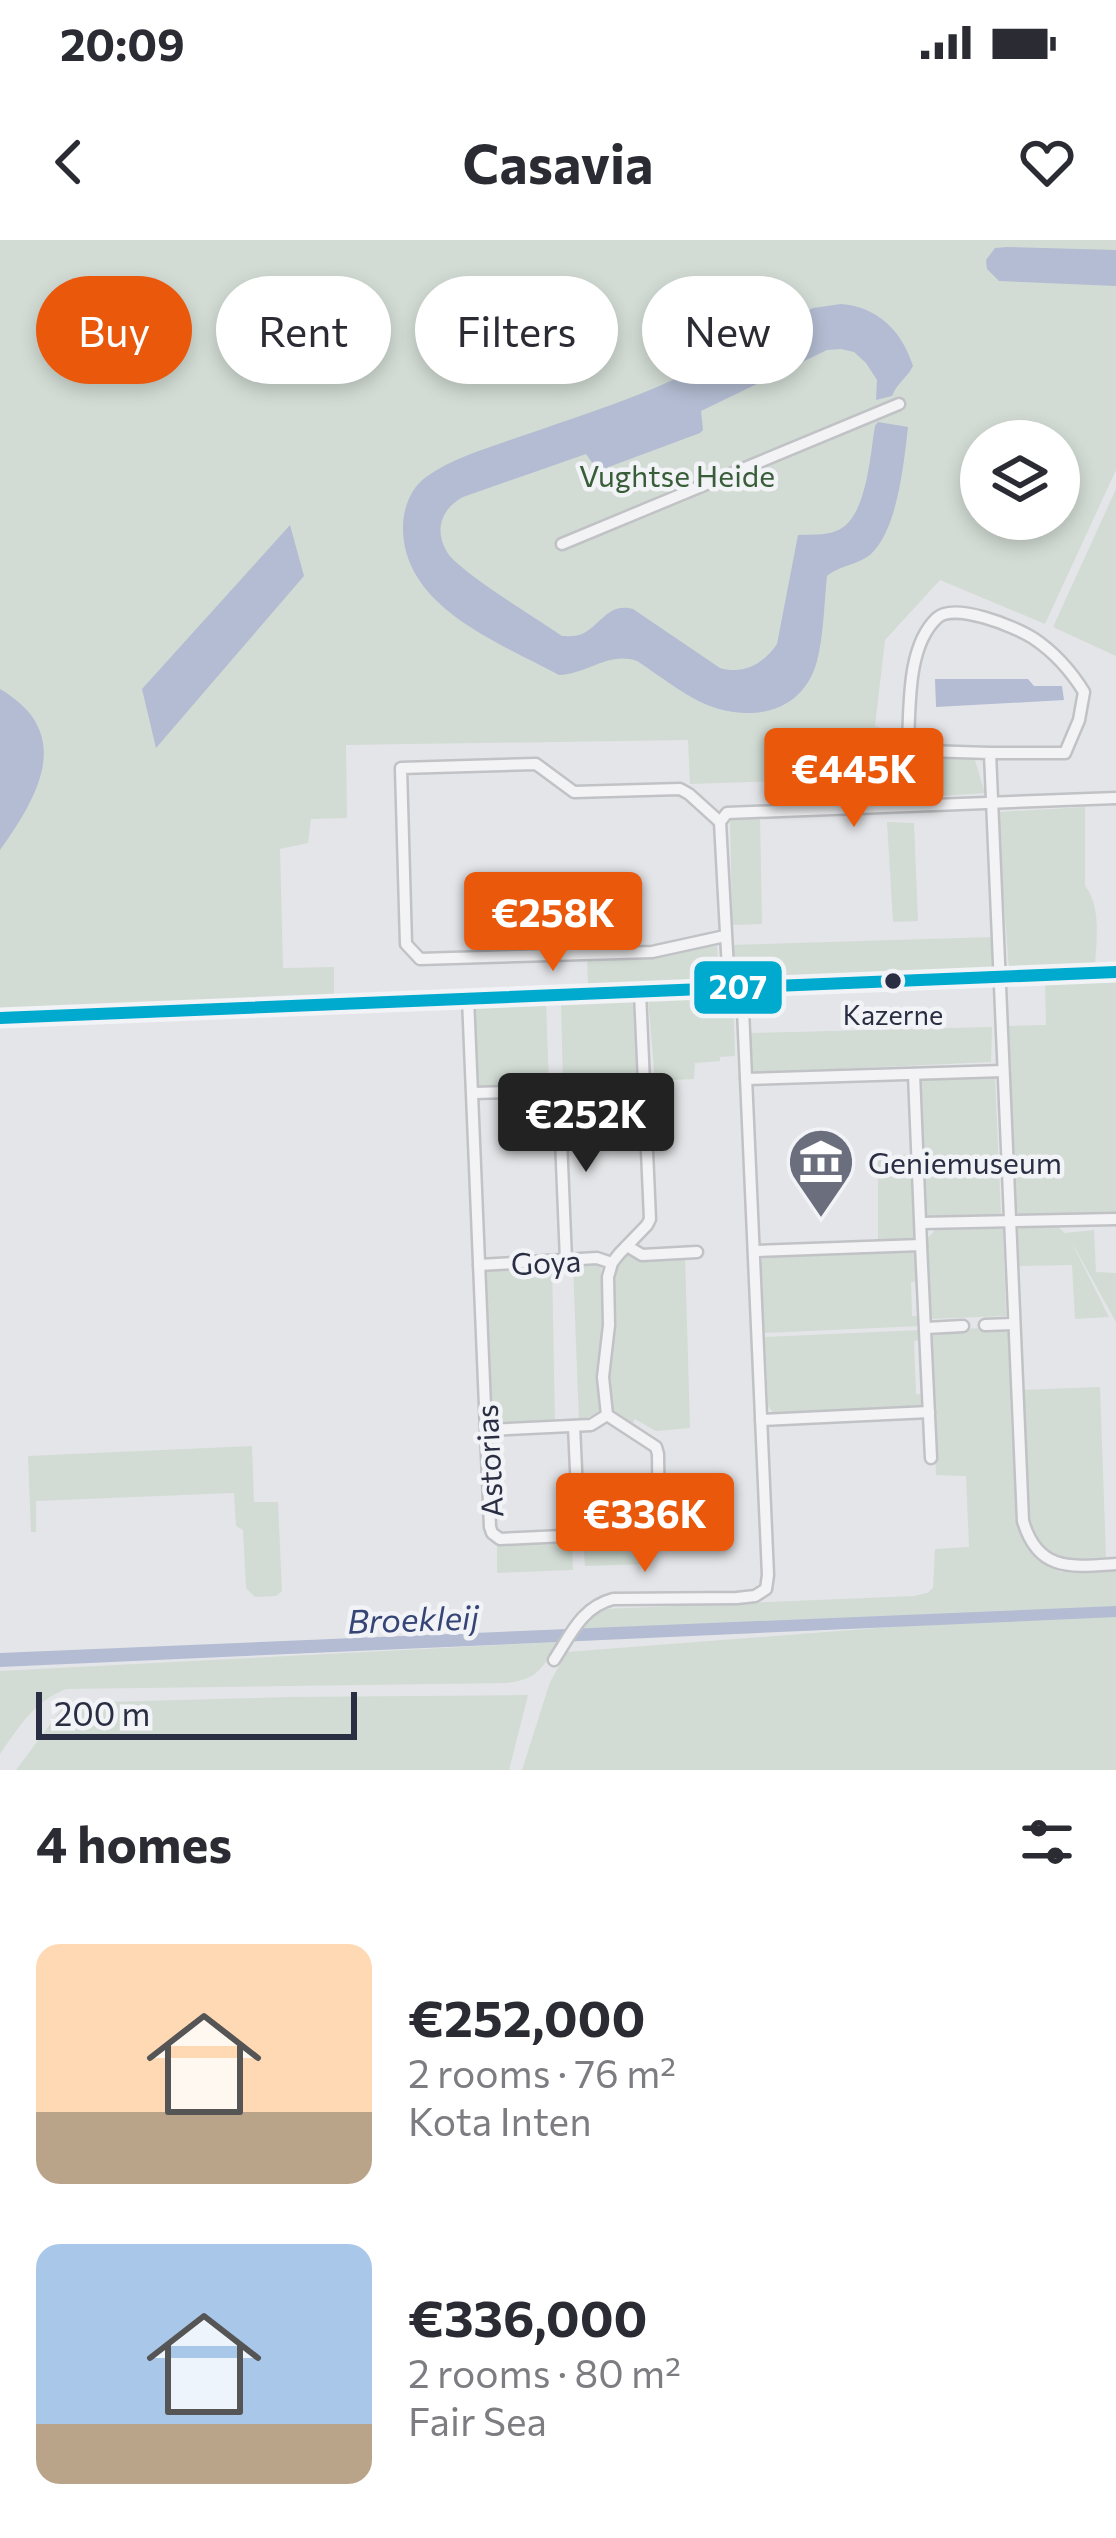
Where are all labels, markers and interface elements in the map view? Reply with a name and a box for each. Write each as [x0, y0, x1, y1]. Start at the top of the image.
text: 20:09 [60, 15, 185, 70]
icon: back [36, 129, 102, 195]
text: Casavia [462, 129, 654, 195]
icon: heart [1014, 129, 1080, 195]
chip: Buy [36, 276, 192, 384]
chip: Rent [216, 276, 391, 384]
chip: Filters [415, 276, 618, 384]
chip: New [642, 276, 813, 384]
map controls [960, 420, 1080, 540]
button: layers [960, 420, 1080, 540]
park label: Vughtse Heide [579, 456, 775, 493]
pin: €445K [770, 728, 938, 830]
text: €445K [791, 743, 917, 791]
pin: €258K [469, 872, 637, 974]
text: €258K [491, 887, 615, 935]
line badge: 207 [692, 959, 784, 1016]
text: 207 [709, 965, 767, 1006]
marker: Kazerne [882, 970, 904, 992]
place label: Kazerne [843, 998, 943, 1031]
pin: €252K [502, 1073, 670, 1175]
text: €252K [525, 1088, 647, 1136]
museum icon: Geniemuseum [786, 1126, 856, 1220]
place label: Geniemuseum [868, 1143, 1062, 1180]
street label: Goya [510, 1241, 582, 1281]
street label: Astorias [467, 1403, 509, 1519]
pin: €336K [561, 1473, 729, 1575]
text: €336K [583, 1488, 707, 1536]
water label: Broekleij [347, 1595, 481, 1641]
scale bar [36, 1686, 357, 1739]
text: 200 m [54, 1692, 150, 1733]
icon: filters [1014, 1809, 1080, 1875]
text: 4 homes [36, 1811, 232, 1874]
text: €252,000 [408, 1985, 645, 2048]
icon: home [132, 1992, 276, 2136]
text: 2 rooms · 76 m² [408, 2048, 676, 2096]
text: Kota Inten [408, 2096, 592, 2144]
text: €336,000 [408, 2285, 647, 2348]
icon: home [132, 2292, 276, 2436]
text: 2 rooms · 80 m² [408, 2348, 681, 2396]
text: Fair Sea [408, 2396, 547, 2444]

